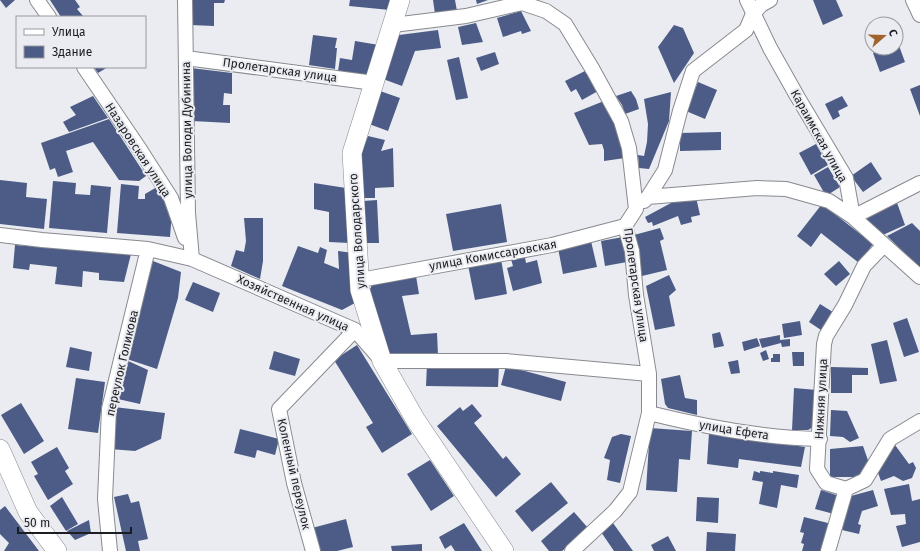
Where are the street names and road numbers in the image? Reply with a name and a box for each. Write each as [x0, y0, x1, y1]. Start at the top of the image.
street label: Пролетарская улица [222, 55, 338, 85]
street label: улица Володи Дубинина [179, 61, 195, 199]
street label: Караимская улица [788, 87, 850, 185]
street label: Назаровская улица [102, 100, 174, 200]
street label: улица Володарского [346, 173, 368, 289]
street label: Пролетарская улица [621, 227, 651, 343]
street label: улица Комиссаровская [428, 237, 558, 273]
street label: Хозяйственная улица [235, 272, 351, 334]
street label: переулок Голикова [103, 309, 141, 417]
street label: Нижняя улица [812, 358, 830, 440]
street label: Коленный переулок [274, 417, 314, 532]
street label: улица Ефета [698, 418, 770, 442]

